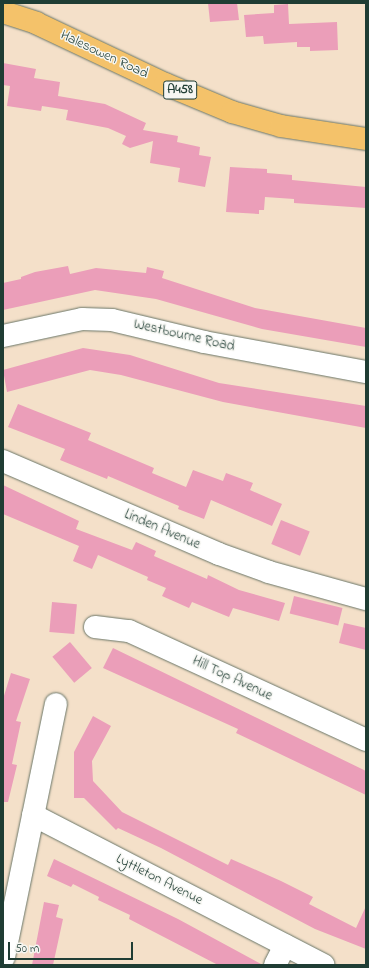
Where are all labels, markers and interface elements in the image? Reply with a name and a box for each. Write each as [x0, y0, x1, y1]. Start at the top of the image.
street label: Halesowen Road [57, 27, 151, 83]
road number: A458 [163, 79, 197, 101]
street label: Westbourne Road [132, 316, 236, 356]
street label: Linden Avenue [121, 506, 203, 554]
street label: Hill Top Avenue [189, 653, 275, 705]
street label: Lyttleton Avenue [113, 851, 205, 909]
scale bar [10, 934, 135, 960]
text: 50 m [15, 940, 39, 958]

